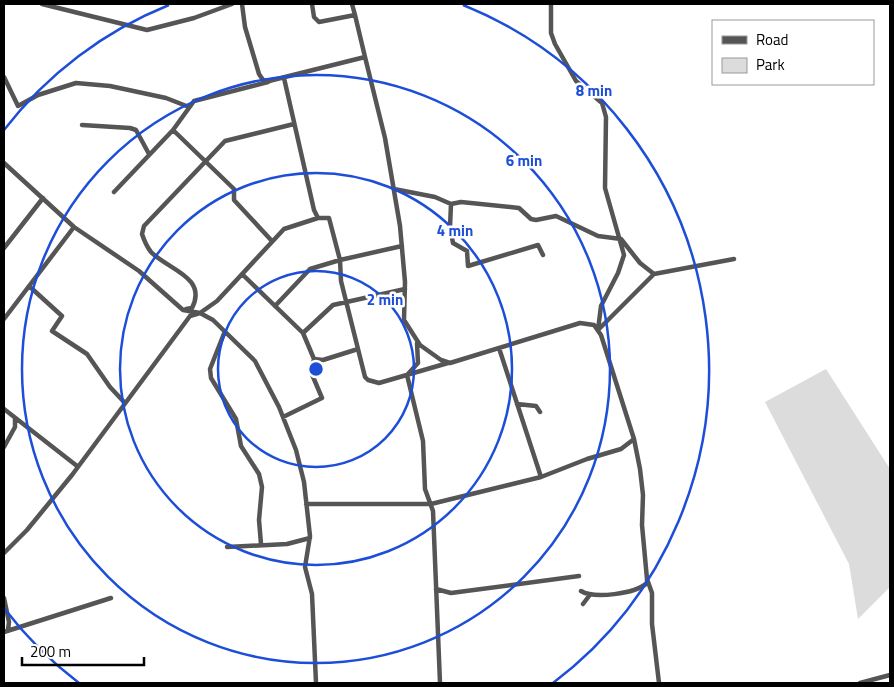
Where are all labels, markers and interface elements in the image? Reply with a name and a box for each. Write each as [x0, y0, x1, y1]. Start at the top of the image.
legend [712, 20, 874, 85]
text: Road [756, 28, 788, 51]
text: Park [756, 53, 785, 76]
text: 8 min [576, 79, 612, 102]
text: 6 min [506, 149, 542, 172]
text: 4 min [437, 219, 473, 242]
text: 2 min [367, 288, 403, 311]
centre of rings [307, 360, 325, 378]
scale bar [22, 634, 145, 666]
text: 200 m [30, 640, 71, 663]

